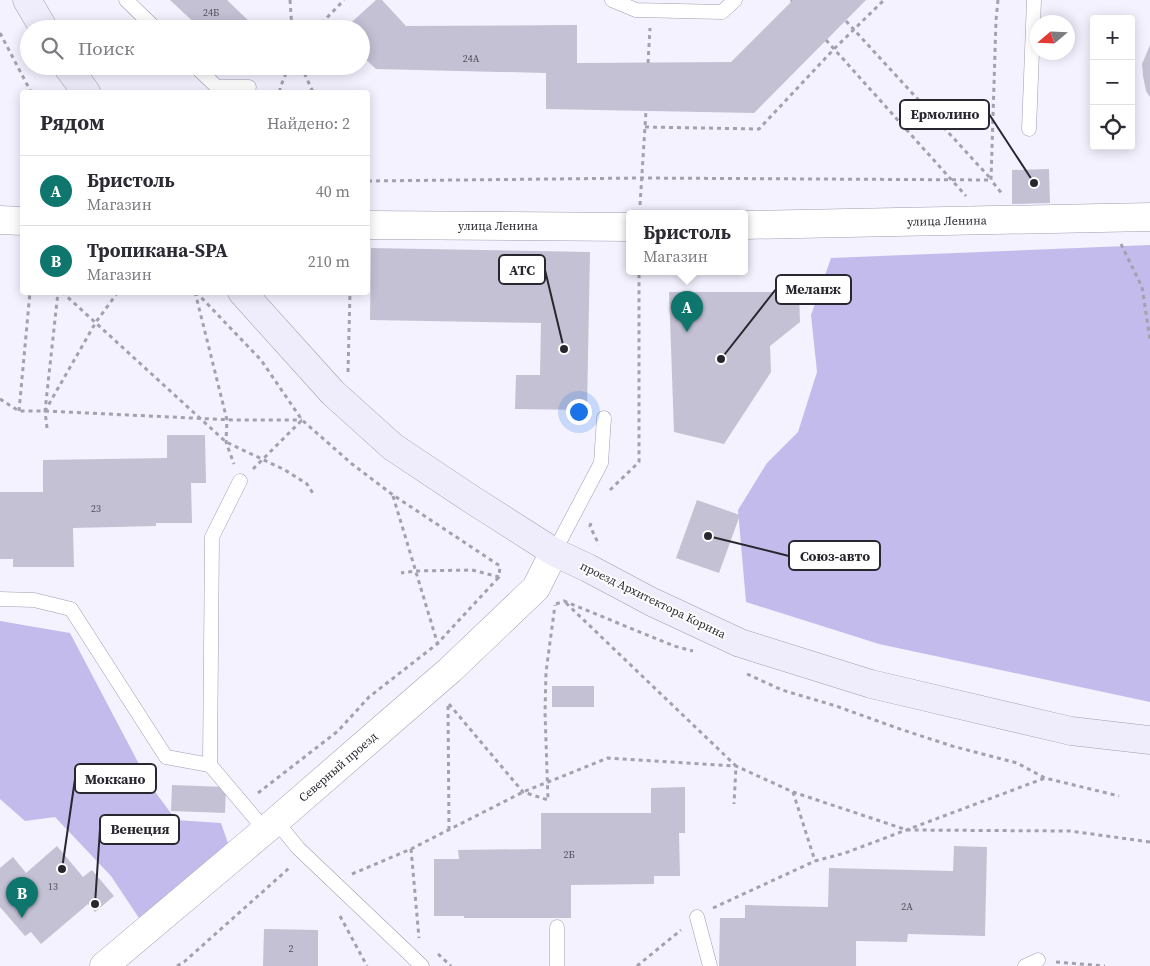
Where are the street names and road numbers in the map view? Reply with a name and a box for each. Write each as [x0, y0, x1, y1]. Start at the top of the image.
street label: улица Ленина [907, 212, 988, 230]
street label: улица Ленина [458, 218, 539, 234]
street label: проезд Архитектора Корина [577, 558, 729, 643]
street label: Северный проезд [295, 728, 381, 806]

